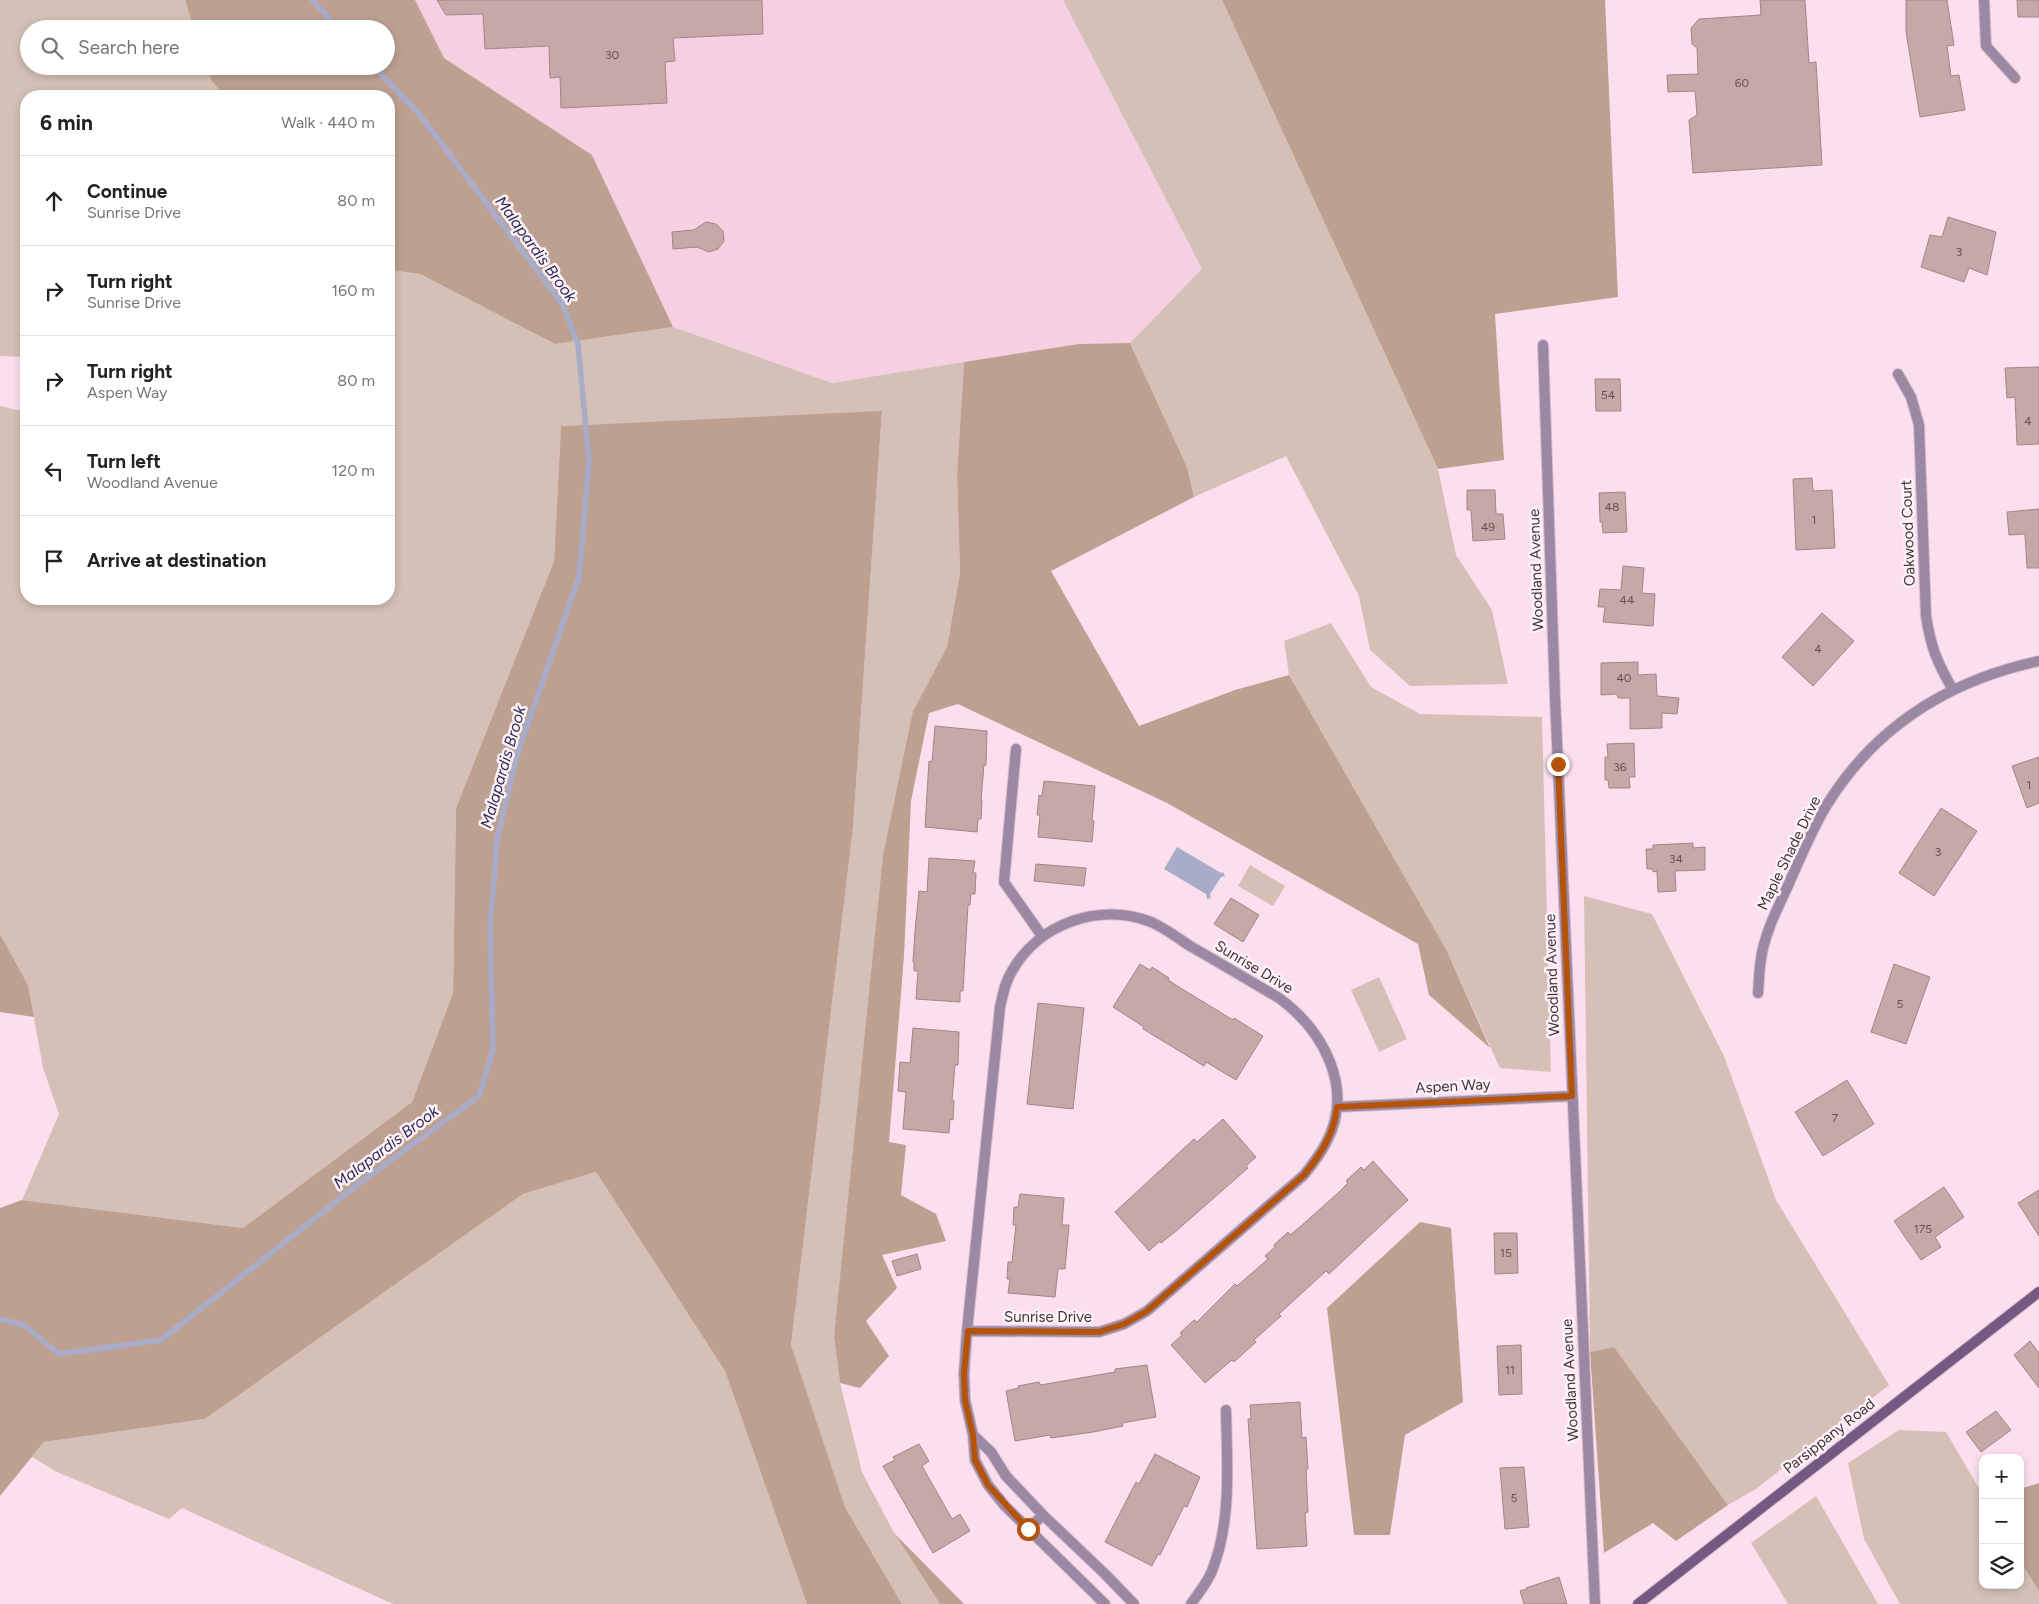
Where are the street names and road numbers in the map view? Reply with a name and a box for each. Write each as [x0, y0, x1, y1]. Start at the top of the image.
street label: Oakwood Court [1897, 479, 1919, 587]
street label: Woodland Avenue [1525, 508, 1547, 632]
street label: Maple Shade Drive [1754, 793, 1824, 913]
street label: Woodland Avenue [1541, 913, 1563, 1037]
street label: Sunrise Drive [1212, 937, 1296, 997]
street label: Aspen Way [1415, 1075, 1491, 1097]
street label: Sunrise Drive [1004, 1308, 1092, 1326]
street label: Woodland Avenue [1558, 1318, 1582, 1442]
street label: Parsippany Road [1780, 1395, 1878, 1477]

